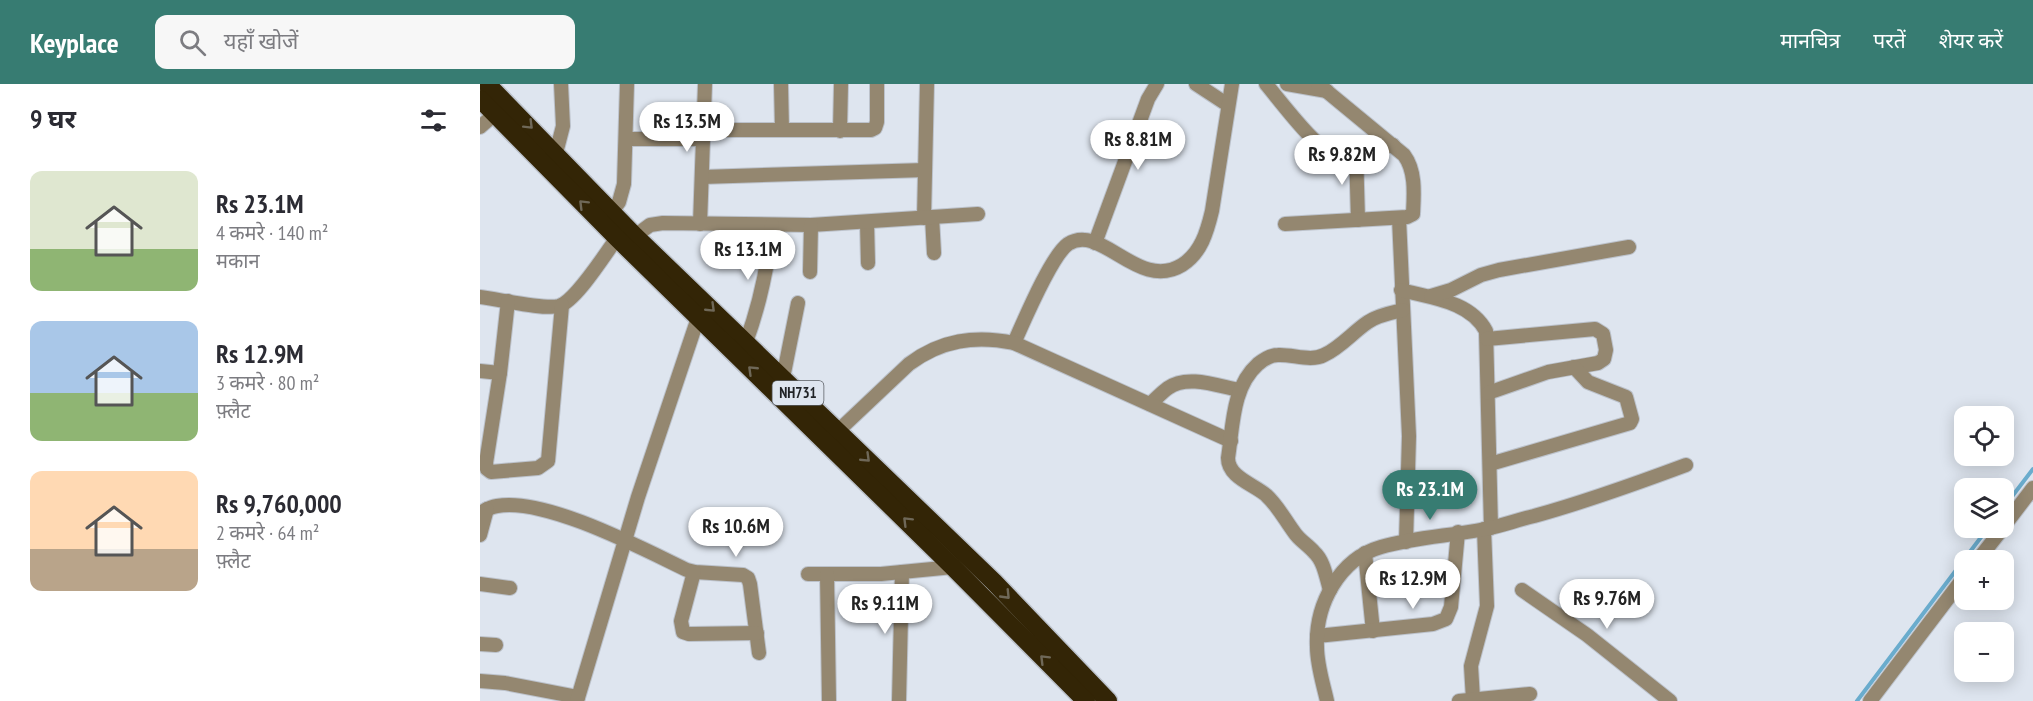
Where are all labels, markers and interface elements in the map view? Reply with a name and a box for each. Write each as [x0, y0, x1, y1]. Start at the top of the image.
search box [155, 15, 575, 69]
text: Keyplace [30, 24, 119, 61]
icon: search [176, 26, 209, 59]
text: यहाँ खोजें [224, 27, 298, 55]
text: मानचित्र [1780, 27, 1840, 54]
text: परतें [1873, 27, 1906, 54]
text: शेयर करें [1939, 27, 2003, 54]
text: 9 घर [30, 102, 76, 135]
pin: Rs 13.5M [625, 102, 749, 153]
icon: filters [417, 104, 450, 137]
text: Rs 13.5M [653, 108, 721, 134]
one-way arrow [521, 118, 532, 129]
pin: Rs 8.81M [1076, 120, 1200, 171]
text: Rs 8.81M [1104, 126, 1172, 152]
pin: Rs 9.82M [1280, 135, 1404, 186]
text: Rs 9.82M [1308, 141, 1376, 167]
text: Rs 23.1M [216, 187, 304, 220]
icon: home [78, 195, 150, 267]
one-way arrow [580, 201, 591, 212]
text: 4 कमरे · 140 m² [216, 220, 328, 246]
pin: Rs 13.1M [686, 230, 810, 281]
text: Rs 13.1M [714, 236, 782, 262]
text: मकान [216, 248, 260, 274]
one-way arrow [703, 301, 714, 312]
text: Rs 12.9M [216, 337, 304, 370]
icon: home [78, 345, 150, 417]
one-way arrow [749, 367, 760, 378]
text: 3 कमरे · 80 m² [216, 370, 319, 396]
road number: NH731 [772, 381, 824, 405]
text: फ़्लैट [216, 398, 251, 424]
map controls [1954, 406, 2014, 682]
button: locate [1954, 406, 2014, 466]
one-way arrow [859, 451, 870, 462]
pin: Rs 23.1M [1368, 470, 1492, 521]
text: Rs 23.1M [1396, 476, 1464, 502]
button: layers [1954, 478, 2014, 538]
text: Rs 9,760,000 [216, 487, 342, 520]
icon: home [78, 495, 150, 567]
pin: Rs 10.6M [674, 507, 798, 558]
text: Rs 10.6M [702, 513, 770, 539]
one-way arrow [903, 518, 914, 529]
text: 2 कमरे · 64 m² [216, 520, 319, 546]
text: फ़्लैट [216, 548, 251, 574]
button: + [1954, 550, 2014, 610]
pin: Rs 12.9M [1351, 559, 1475, 610]
text: Rs 12.9M [1379, 565, 1447, 591]
pin: Rs 9.76M [1545, 579, 1669, 630]
pin: Rs 9.11M [823, 584, 947, 635]
text: Rs 9.76M [1573, 585, 1641, 611]
one-way arrow [998, 587, 1009, 598]
text: Rs 9.11M [851, 590, 919, 616]
button: − [1954, 622, 2014, 682]
one-way arrow [1041, 656, 1052, 667]

